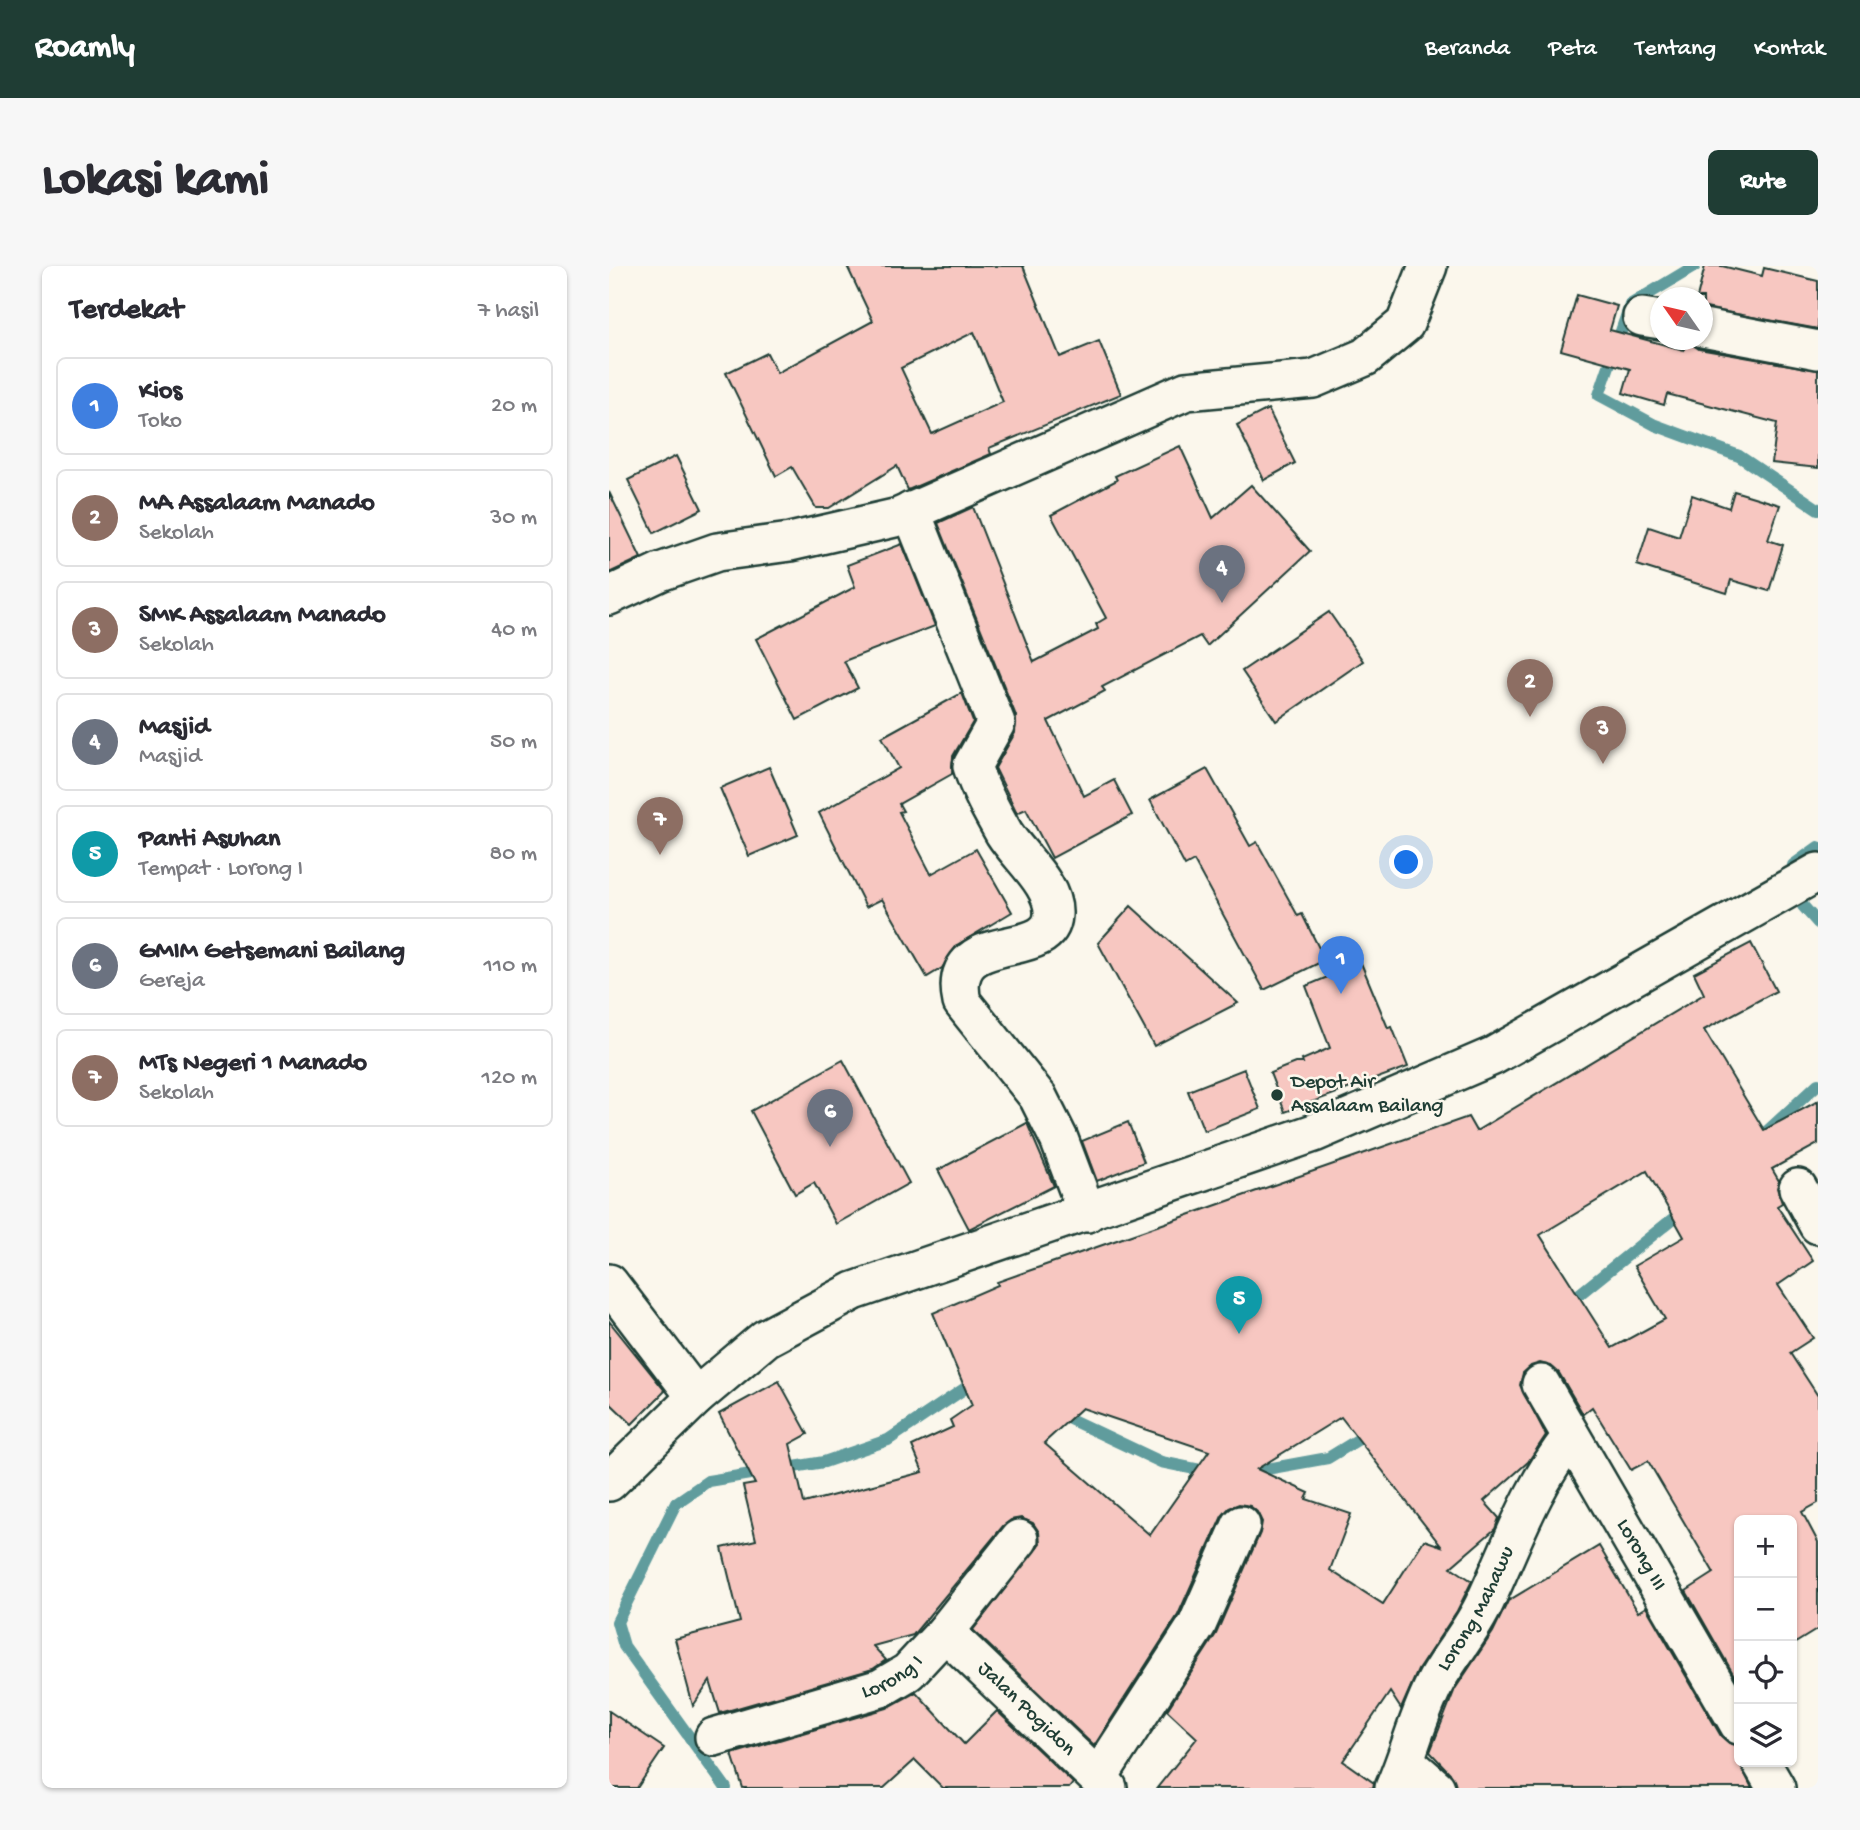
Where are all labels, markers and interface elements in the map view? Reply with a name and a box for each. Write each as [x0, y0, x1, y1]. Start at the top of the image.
text: Roamly [35, 30, 135, 68]
text: Beranda [1425, 35, 1510, 64]
text: Peta [1548, 35, 1597, 64]
text: Tentang [1635, 35, 1716, 64]
text: Kontak [1754, 35, 1825, 64]
button: Rute [1708, 150, 1818, 215]
text: Lokasi kami [42, 153, 269, 211]
north arrow [1650, 287, 1713, 350]
text: Terdekat [70, 294, 183, 329]
text: 7 hasil [478, 298, 539, 325]
text: Kios [139, 377, 182, 408]
text: 1 [90, 393, 100, 420]
text: 20 m [491, 393, 537, 420]
text: Toko [139, 408, 182, 435]
text: MA Assalaam Manado [139, 489, 375, 520]
text: 2 [89, 505, 101, 532]
text: 30 m [490, 505, 537, 532]
text: Sekolah [139, 520, 214, 547]
pin: 4 [1199, 545, 1245, 603]
text: SMK Assalaam Manado [139, 601, 386, 632]
text: 3 [89, 617, 101, 644]
text: 40 m [491, 617, 537, 644]
text: Sekolah [139, 632, 214, 659]
pin: 2 [1507, 659, 1553, 717]
pin: 3 [1580, 706, 1626, 764]
text: Masjid [139, 713, 209, 744]
text: 4 [90, 729, 100, 756]
text: 50 m [490, 729, 537, 756]
text: Masjid [139, 744, 201, 771]
pin: 7 [637, 797, 683, 855]
text: Panti Asuhan [139, 825, 280, 856]
text: 5 [89, 841, 101, 868]
text: 80 m [490, 841, 537, 868]
your location [1389, 845, 1423, 879]
text: Tempat · Lorong I [139, 856, 303, 883]
pin: 1 [1318, 936, 1364, 994]
text: GMIM Getsemani Bailang [139, 937, 405, 968]
text: 6 [89, 953, 101, 980]
text: 110 m [484, 953, 537, 980]
text: Gereja [139, 968, 205, 995]
text: MTs Negeri 1 Manado [139, 1049, 367, 1080]
text: 7 [89, 1065, 101, 1092]
text: 120 m [482, 1065, 537, 1092]
place label: Depot Air Assalaam Bailang [1289, 1071, 1444, 1120]
text: Sekolah [139, 1080, 214, 1107]
marker: Depot Air Assalaam Bailang [1269, 1087, 1285, 1103]
pin: 6 [807, 1089, 853, 1147]
pin: 5 [1216, 1276, 1262, 1334]
street label: Lorong III [1610, 1515, 1671, 1596]
map controls [1734, 1515, 1797, 1767]
button: + [1734, 1515, 1797, 1578]
street label: Lorong Mahawu [1432, 1542, 1521, 1676]
button: − [1734, 1578, 1797, 1641]
button: locate [1734, 1641, 1797, 1704]
street label: Lorong I [859, 1650, 929, 1705]
street label: Jalan Pogidon [972, 1657, 1080, 1762]
button: layers [1734, 1704, 1797, 1767]

